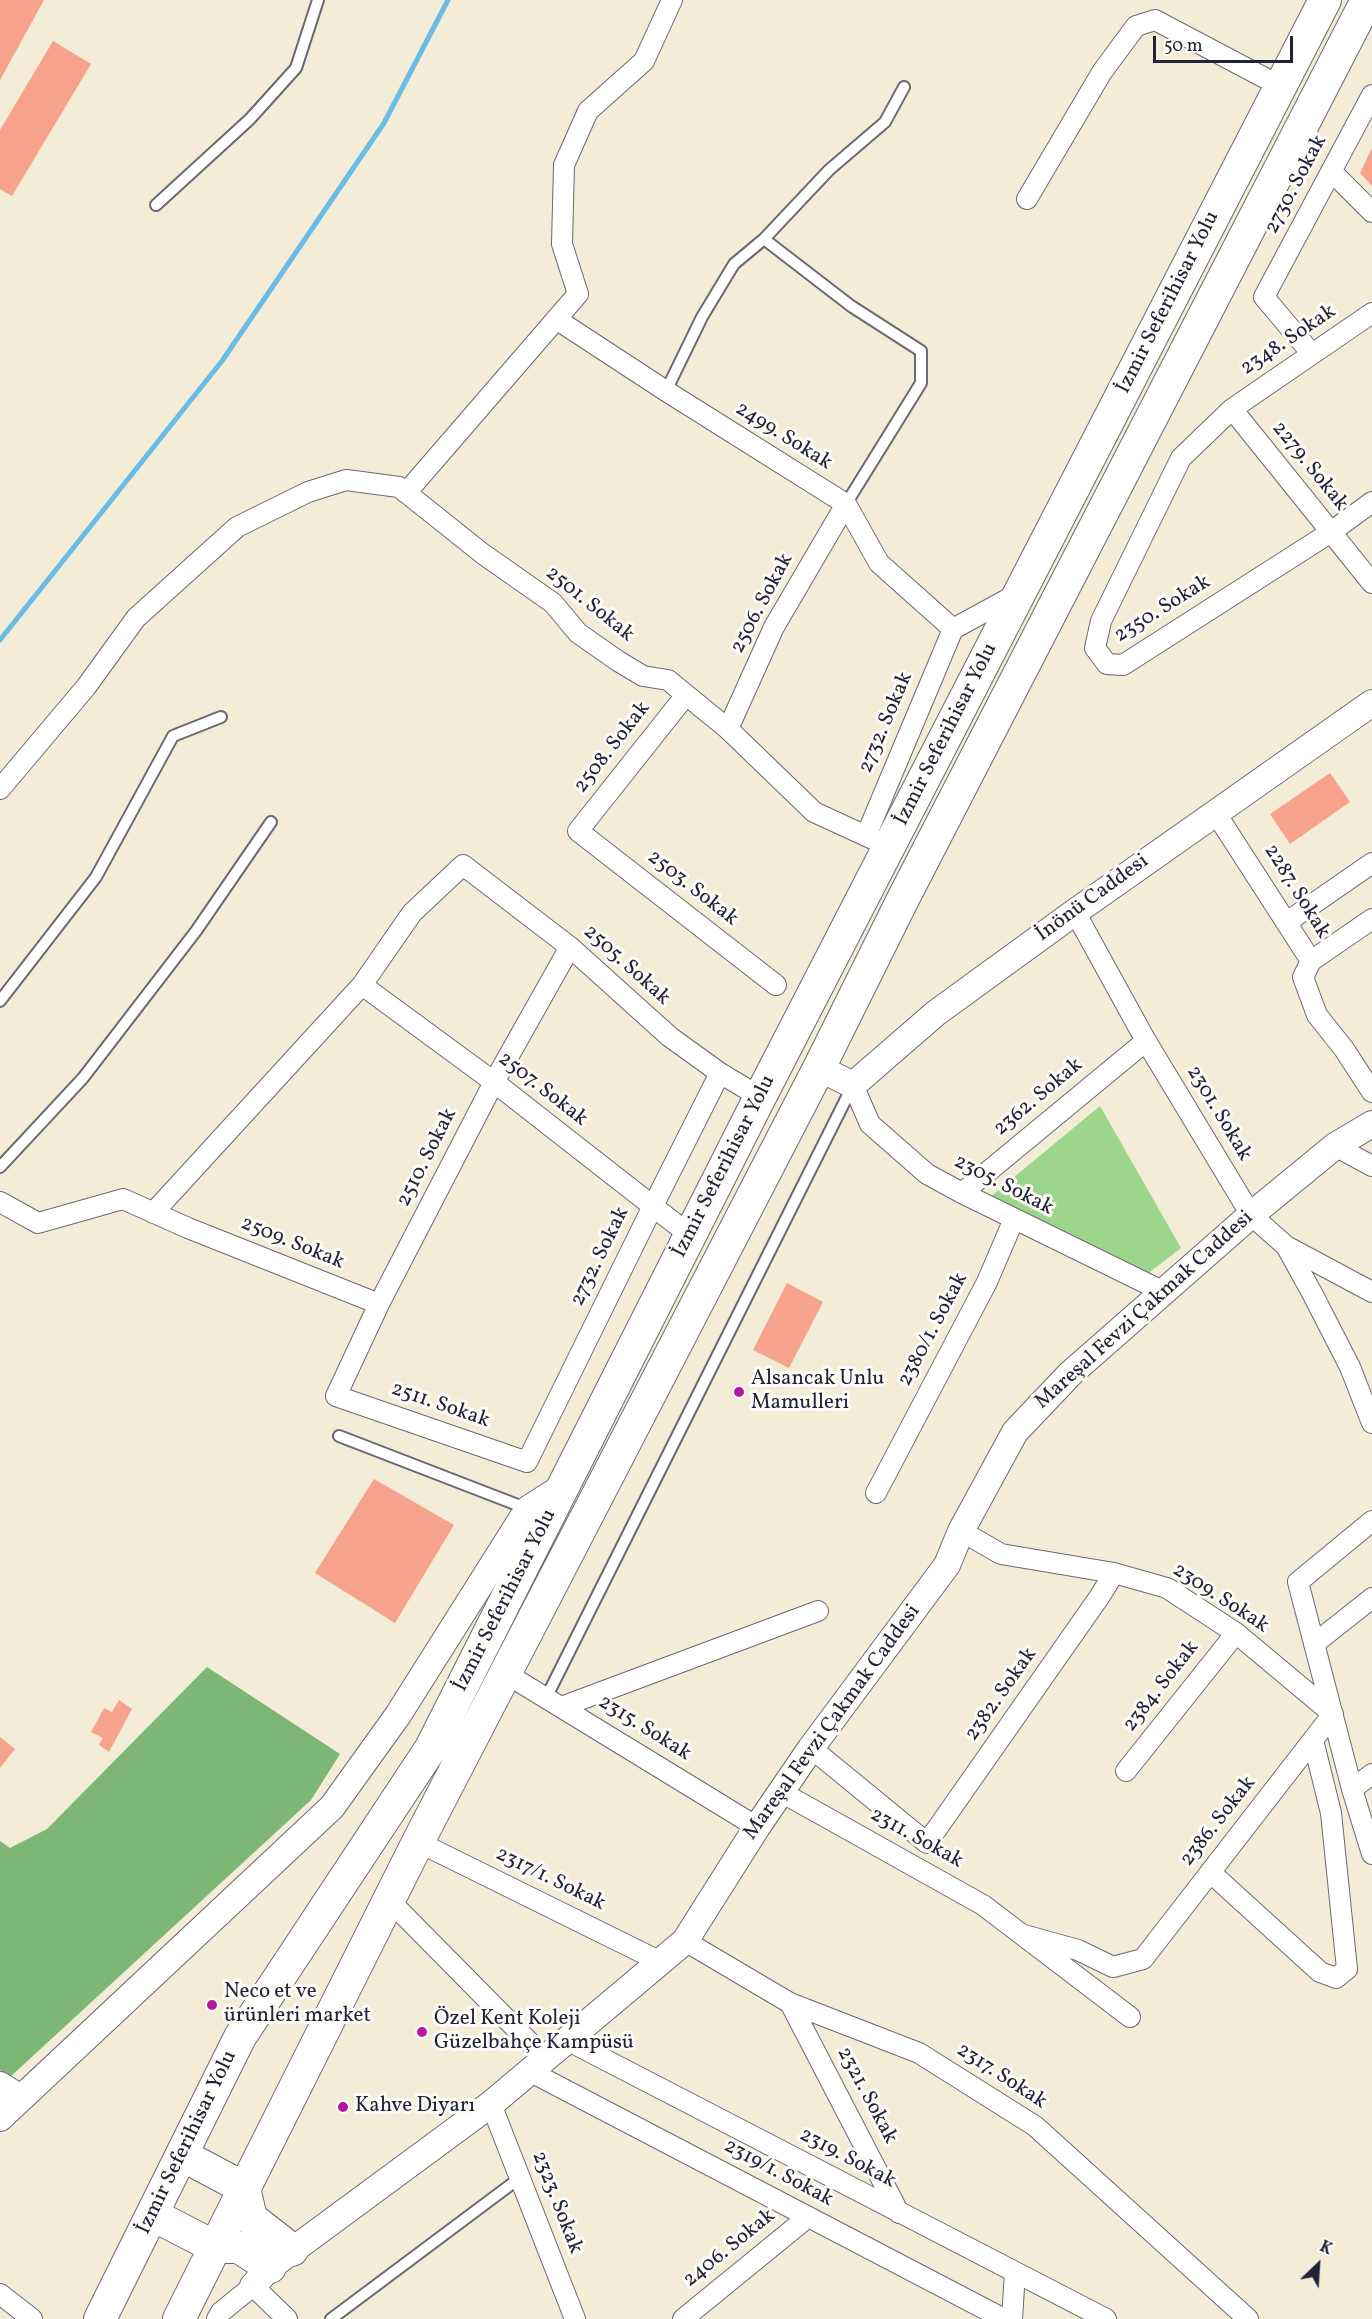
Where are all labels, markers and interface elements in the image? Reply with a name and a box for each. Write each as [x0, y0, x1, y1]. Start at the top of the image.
scale bar [1156, 24, 1296, 62]
text: 50 m [1164, 34, 1203, 59]
street label: 2730. Sokak [1260, 131, 1334, 239]
street label: İzmir Seferihisar Yolu [1112, 208, 1226, 398]
street label: 2348. Sokak [1237, 300, 1341, 382]
street label: 2499. Sokak [730, 397, 836, 477]
street label: 2279. Sokak [1265, 417, 1353, 517]
street label: 2506. Sokak [726, 550, 800, 658]
street label: 2501. Sokak [540, 562, 638, 648]
street label: 2350. Sokak [1110, 570, 1216, 650]
street label: İzmir Seferihisar Yolu [890, 640, 1004, 830]
street label: 2732. Sokak [854, 669, 920, 777]
street label: 2508. Sokak [569, 697, 657, 799]
street label: 2287. Sokak [1257, 840, 1335, 944]
street label: 2503. Sokak [641, 846, 743, 932]
street label: İnönü Caddesi [1032, 850, 1154, 948]
street label: 2505. Sokak [577, 920, 675, 1012]
street label: 2507. Sokak [492, 1047, 592, 1133]
street label: 2362. Sokak [989, 1054, 1089, 1142]
street label: 2301. Sokak [1180, 1062, 1256, 1166]
street label: İzmir Seferihisar Yolu [668, 1072, 782, 1262]
street label: 2510. Sokak [392, 1105, 464, 1211]
street label: 2305. Sokak [949, 1150, 1057, 1222]
street label: 2732. Sokak [566, 1203, 636, 1311]
street label: Mareşal Fevzi Çakmak Caddesi [1031, 1206, 1259, 1416]
street label: 2509. Sokak [236, 1212, 348, 1276]
street label: 2380/1. Sokak [894, 1269, 974, 1391]
place label: Alsancak Unlu Mamulleri [751, 1367, 884, 1417]
street label: 2511. Sokak [387, 1377, 493, 1435]
marker: Alsancak Unlu Mamulleri [732, 1385, 746, 1399]
street label: İzmir Seferihisar Yolu [449, 1506, 563, 1696]
street label: 2309. Sokak [1167, 1559, 1273, 1639]
street label: Mareşal Fevzi Çakmak Caddesi [739, 1600, 927, 1846]
street label: 2384. Sokak [1119, 1636, 1205, 1738]
street label: 2382. Sokak [961, 1643, 1043, 1747]
street label: 2315. Sokak [593, 1691, 695, 1767]
street label: 2386. Sokak [1176, 1772, 1262, 1872]
street label: 2311. Sokak [865, 1803, 967, 1875]
street label: 2317/1. Sokak [491, 1843, 609, 1917]
place label: Neco et ve ürünleri market [224, 1980, 371, 2030]
marker: Neco et ve ürünleri market [205, 1998, 219, 2012]
place label: Özel Kent Koleji Güzelbahçe Kampüsü [434, 2007, 634, 2057]
marker: Özel Kent Koleji Güzelbahçe Kampüsü [415, 2025, 429, 2039]
street label: 2317. Sokak [951, 2038, 1051, 2116]
street label: 2321. Sokak [830, 2043, 902, 2149]
street label: İzmir Seferihisar Yolu [133, 2047, 243, 2239]
place label: Kahve Diyarı [355, 2094, 475, 2120]
marker: Kahve Diyarı [336, 2100, 350, 2114]
street label: 2319. Sokak [794, 2123, 900, 2195]
street label: 2319/1. Sokak [719, 2135, 837, 2213]
street label: 2323. Sokak [525, 2148, 587, 2258]
street label: 2406. Sokak [679, 2204, 781, 2294]
north arrow [1288, 2235, 1348, 2295]
text: K [1316, 2236, 1336, 2261]

